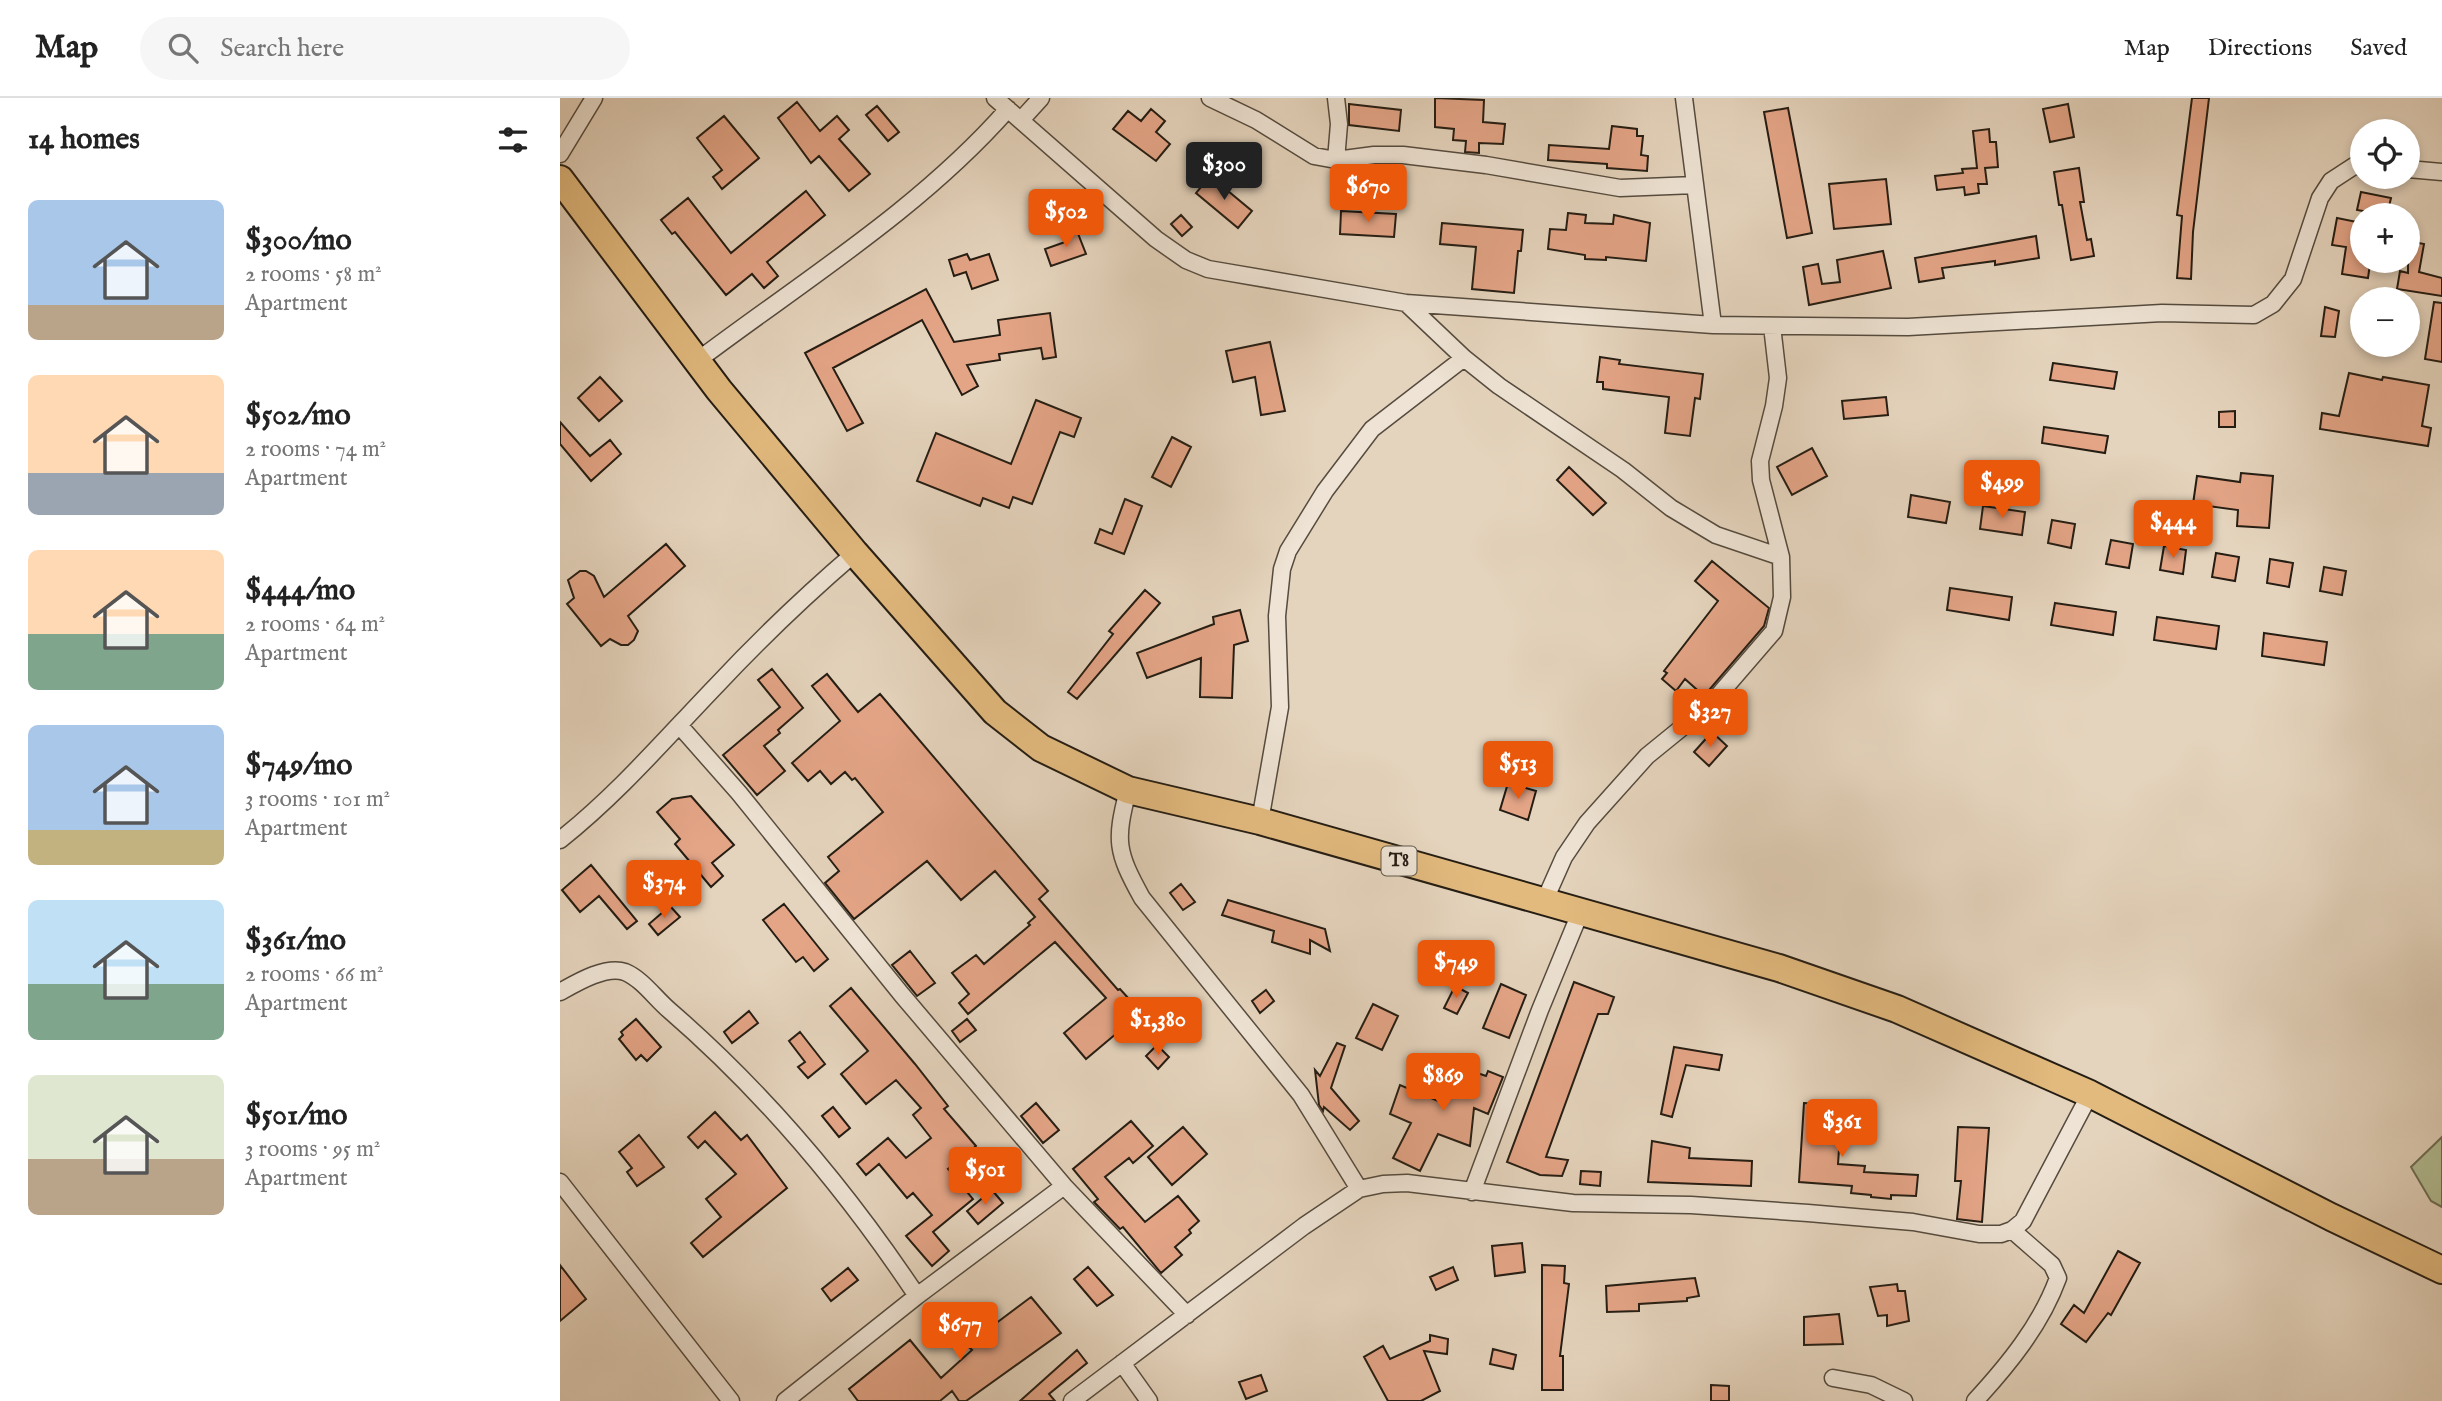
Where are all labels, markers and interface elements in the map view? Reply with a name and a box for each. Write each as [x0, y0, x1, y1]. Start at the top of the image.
search box [140, 17, 630, 80]
text: Map [35, 27, 98, 69]
icon: search [164, 29, 202, 67]
text: Search here [220, 32, 344, 65]
text: Map [2124, 33, 2170, 64]
text: Directions [2208, 33, 2312, 64]
text: Saved [2350, 33, 2407, 64]
map controls [2350, 119, 2420, 357]
button: locate [2350, 119, 2420, 189]
text: 14 homes [28, 121, 140, 159]
icon: filters [494, 121, 532, 159]
pin: $300 [1183, 142, 1265, 202]
text: $300 [1202, 150, 1246, 179]
pin: $670 [1327, 164, 1409, 224]
text: $670 [1346, 172, 1390, 201]
pin: $502 [1025, 190, 1107, 249]
text: $502 [1044, 197, 1088, 226]
button: + [2350, 203, 2420, 273]
text: $300/mo [245, 222, 352, 260]
icon: home [84, 228, 168, 312]
text: 2 rooms · 58 m² [245, 260, 382, 289]
button: − [2350, 287, 2420, 357]
text: Apartment [245, 289, 348, 318]
text: $502/mo [245, 397, 351, 435]
icon: home [84, 403, 168, 487]
text: 2 rooms · 74 m² [245, 435, 386, 464]
pin: $499 [1961, 460, 2043, 520]
text: Apartment [245, 464, 348, 493]
text: $499 [1980, 468, 2024, 497]
pin: $444 [2132, 500, 2214, 560]
text: $444 [2150, 508, 2196, 537]
text: $444/mo [245, 572, 355, 610]
icon: home [84, 578, 168, 662]
text: 2 rooms · 64 m² [245, 610, 385, 639]
text: Apartment [245, 639, 348, 668]
pin: $327 [1669, 690, 1751, 749]
text: $327 [1689, 697, 1731, 726]
pin: $513 [1477, 742, 1559, 801]
text: $749/mo [245, 747, 353, 785]
text: $513 [1499, 749, 1537, 778]
icon: home [84, 753, 168, 837]
text: 3 rooms · 101 m² [245, 785, 390, 814]
text: Apartment [245, 814, 348, 843]
road number: T8 [1382, 846, 1416, 876]
pin: $374 [623, 860, 705, 920]
text: $374 [642, 868, 686, 897]
text: $361/mo [245, 922, 346, 960]
icon: home [84, 928, 168, 1012]
pin: $749 [1415, 940, 1497, 1000]
text: $749 [1434, 948, 1478, 977]
text: 2 rooms · 66 m² [245, 960, 384, 989]
text: Apartment [245, 989, 348, 1018]
pin: $1,380 [1101, 998, 1215, 1057]
text: $1,380 [1130, 1005, 1186, 1034]
pin: $869 [1402, 1054, 1484, 1113]
text: $869 [1422, 1061, 1464, 1090]
text: $501/mo [245, 1097, 348, 1135]
pin: $361 [1801, 1100, 1883, 1159]
icon: home [84, 1103, 168, 1187]
text: $361 [1822, 1107, 1862, 1136]
text: 3 rooms · 95 m² [245, 1135, 380, 1164]
pin: $501 [944, 1148, 1026, 1207]
text: $501 [965, 1155, 1005, 1184]
text: Apartment [245, 1164, 348, 1193]
pin: $677 [919, 1302, 1001, 1362]
text: $677 [938, 1310, 982, 1339]

